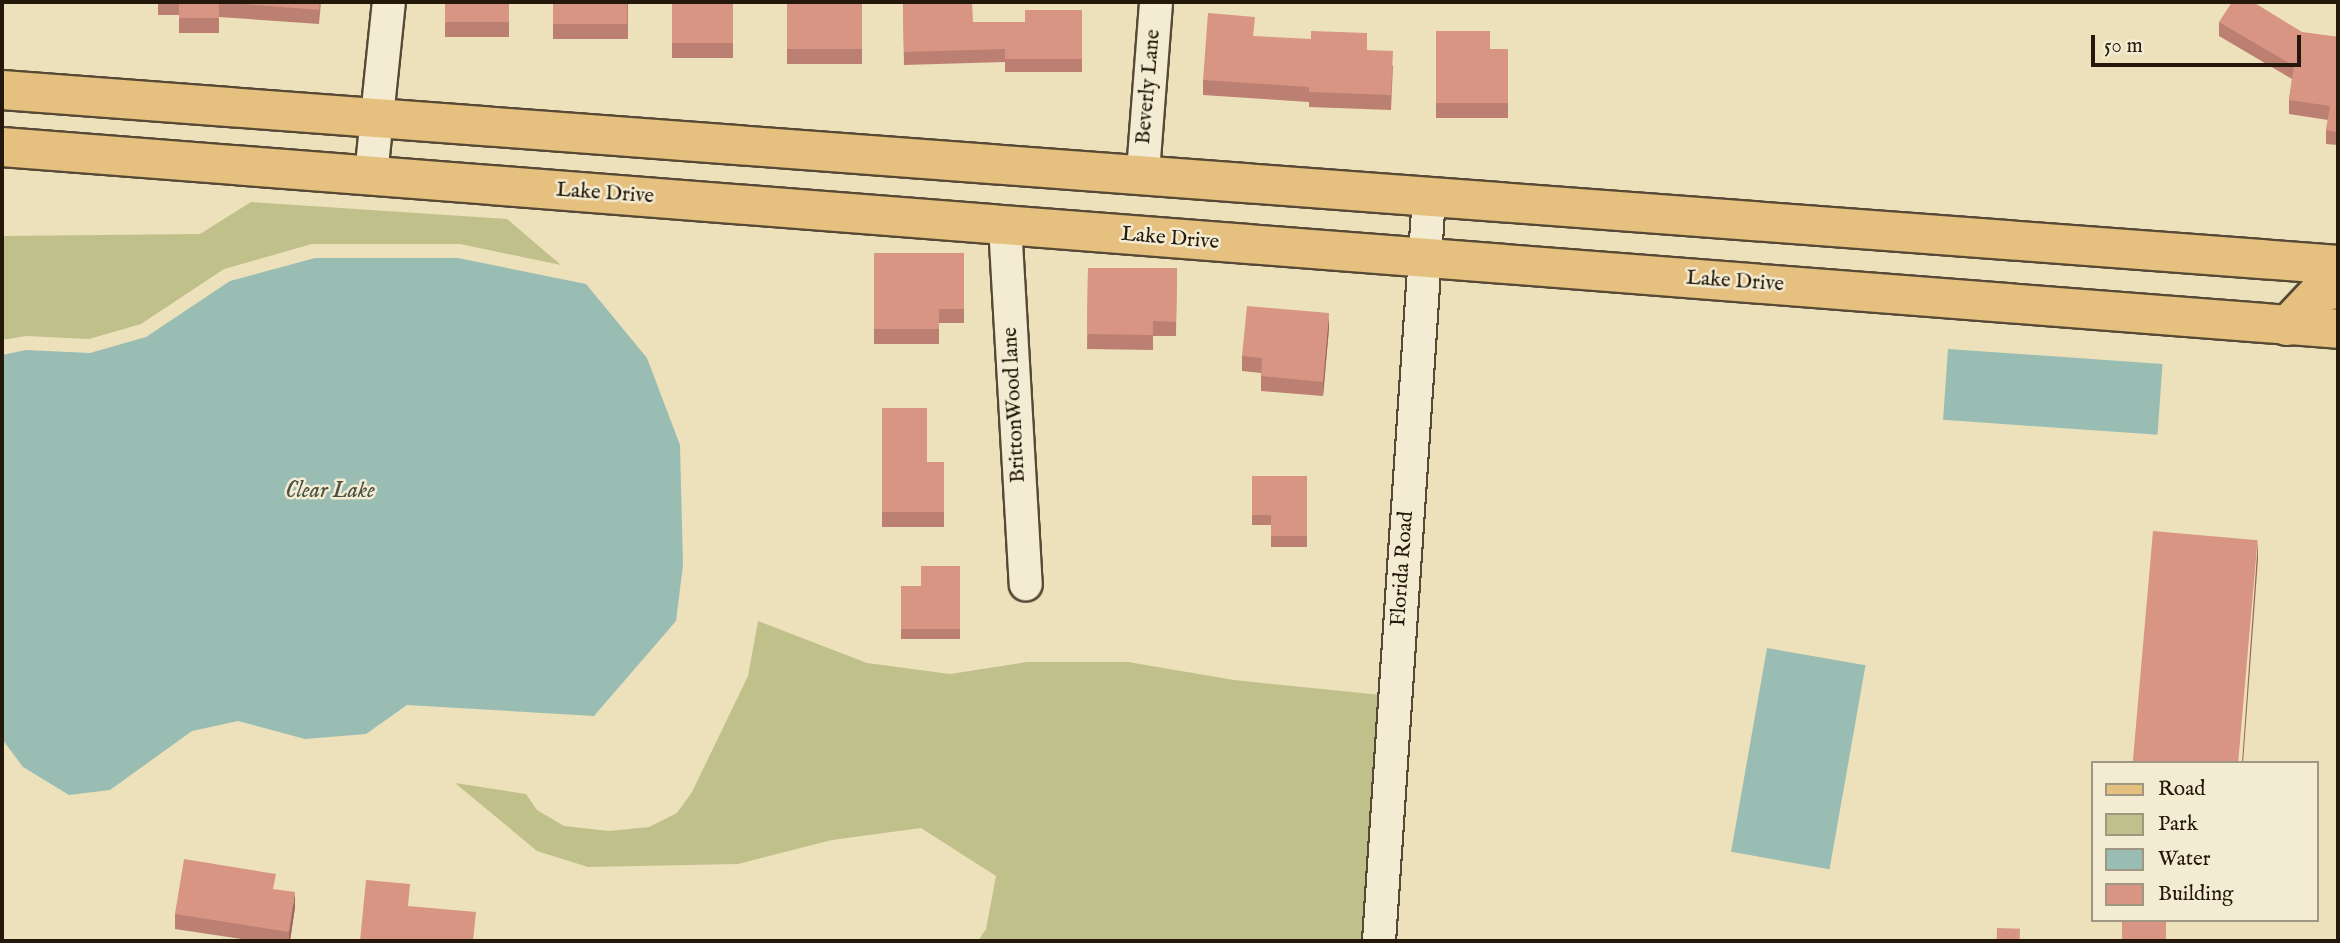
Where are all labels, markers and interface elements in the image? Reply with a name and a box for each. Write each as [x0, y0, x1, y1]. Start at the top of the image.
scale bar [2095, 21, 2305, 65]
street label: Beverly Lane [1131, 28, 1167, 146]
text: 50 m [2104, 33, 2143, 60]
street label: Lake Drive [555, 178, 655, 210]
street label: Lake Drive [1120, 222, 1220, 256]
street label: Lake Drive [1685, 266, 1785, 298]
street label: BrittonWood lane [998, 326, 1032, 484]
water label: Clear Lake [285, 477, 375, 505]
street label: Florida Road [1386, 510, 1420, 628]
legend [2092, 761, 2319, 922]
text: Road [2158, 776, 2205, 803]
text: Park [2158, 811, 2198, 838]
text: Water [2158, 846, 2210, 873]
text: Building [2158, 881, 2233, 908]

